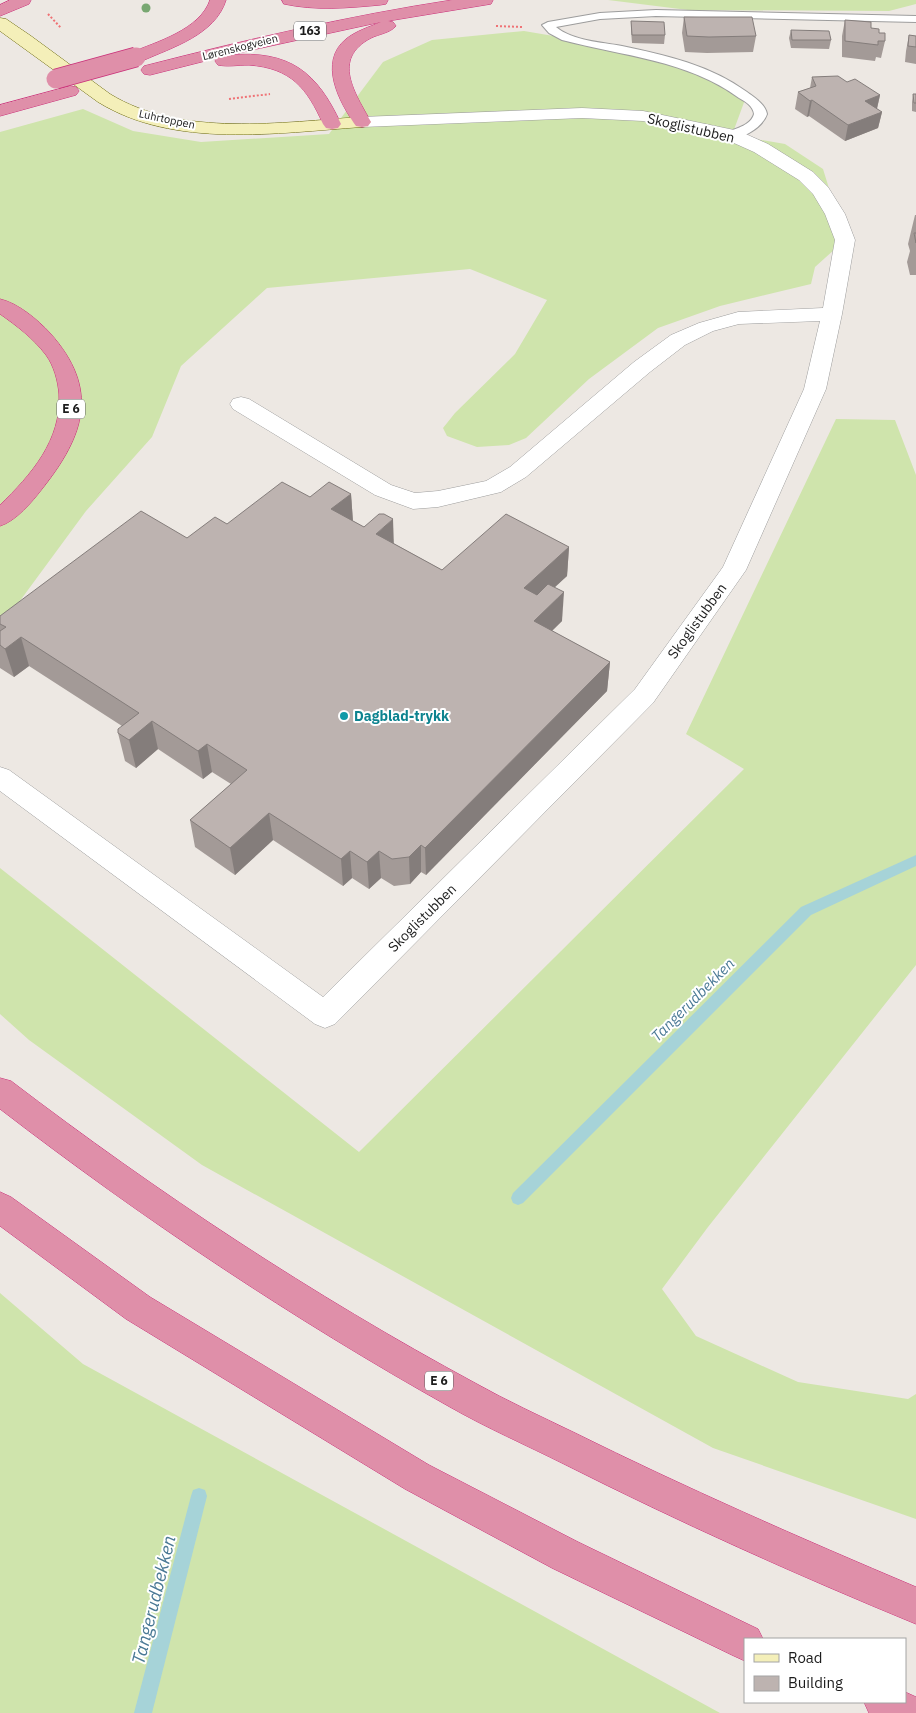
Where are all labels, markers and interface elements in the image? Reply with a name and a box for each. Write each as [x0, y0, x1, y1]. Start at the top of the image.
road number: 163 [294, 22, 326, 40]
street label: Lørenskogveien [201, 31, 279, 63]
street label: Luhrtoppen [138, 106, 196, 132]
street label: Skoglistubben [645, 109, 737, 147]
road number: E 6 [57, 399, 85, 418]
street label: Skoglistubben [663, 580, 731, 662]
place label: Dagblad-trykk [354, 707, 450, 725]
marker: Dagblad-trykk [338, 710, 350, 722]
street label: Skoglistubben [384, 880, 460, 956]
water label: Tangerudbekken [647, 954, 738, 1045]
road number: E 6 [425, 1372, 453, 1390]
water label: Tangerudbekken [126, 1533, 181, 1667]
legend [744, 1638, 906, 1703]
text: Road [788, 1648, 823, 1667]
text: Building [788, 1673, 843, 1692]

